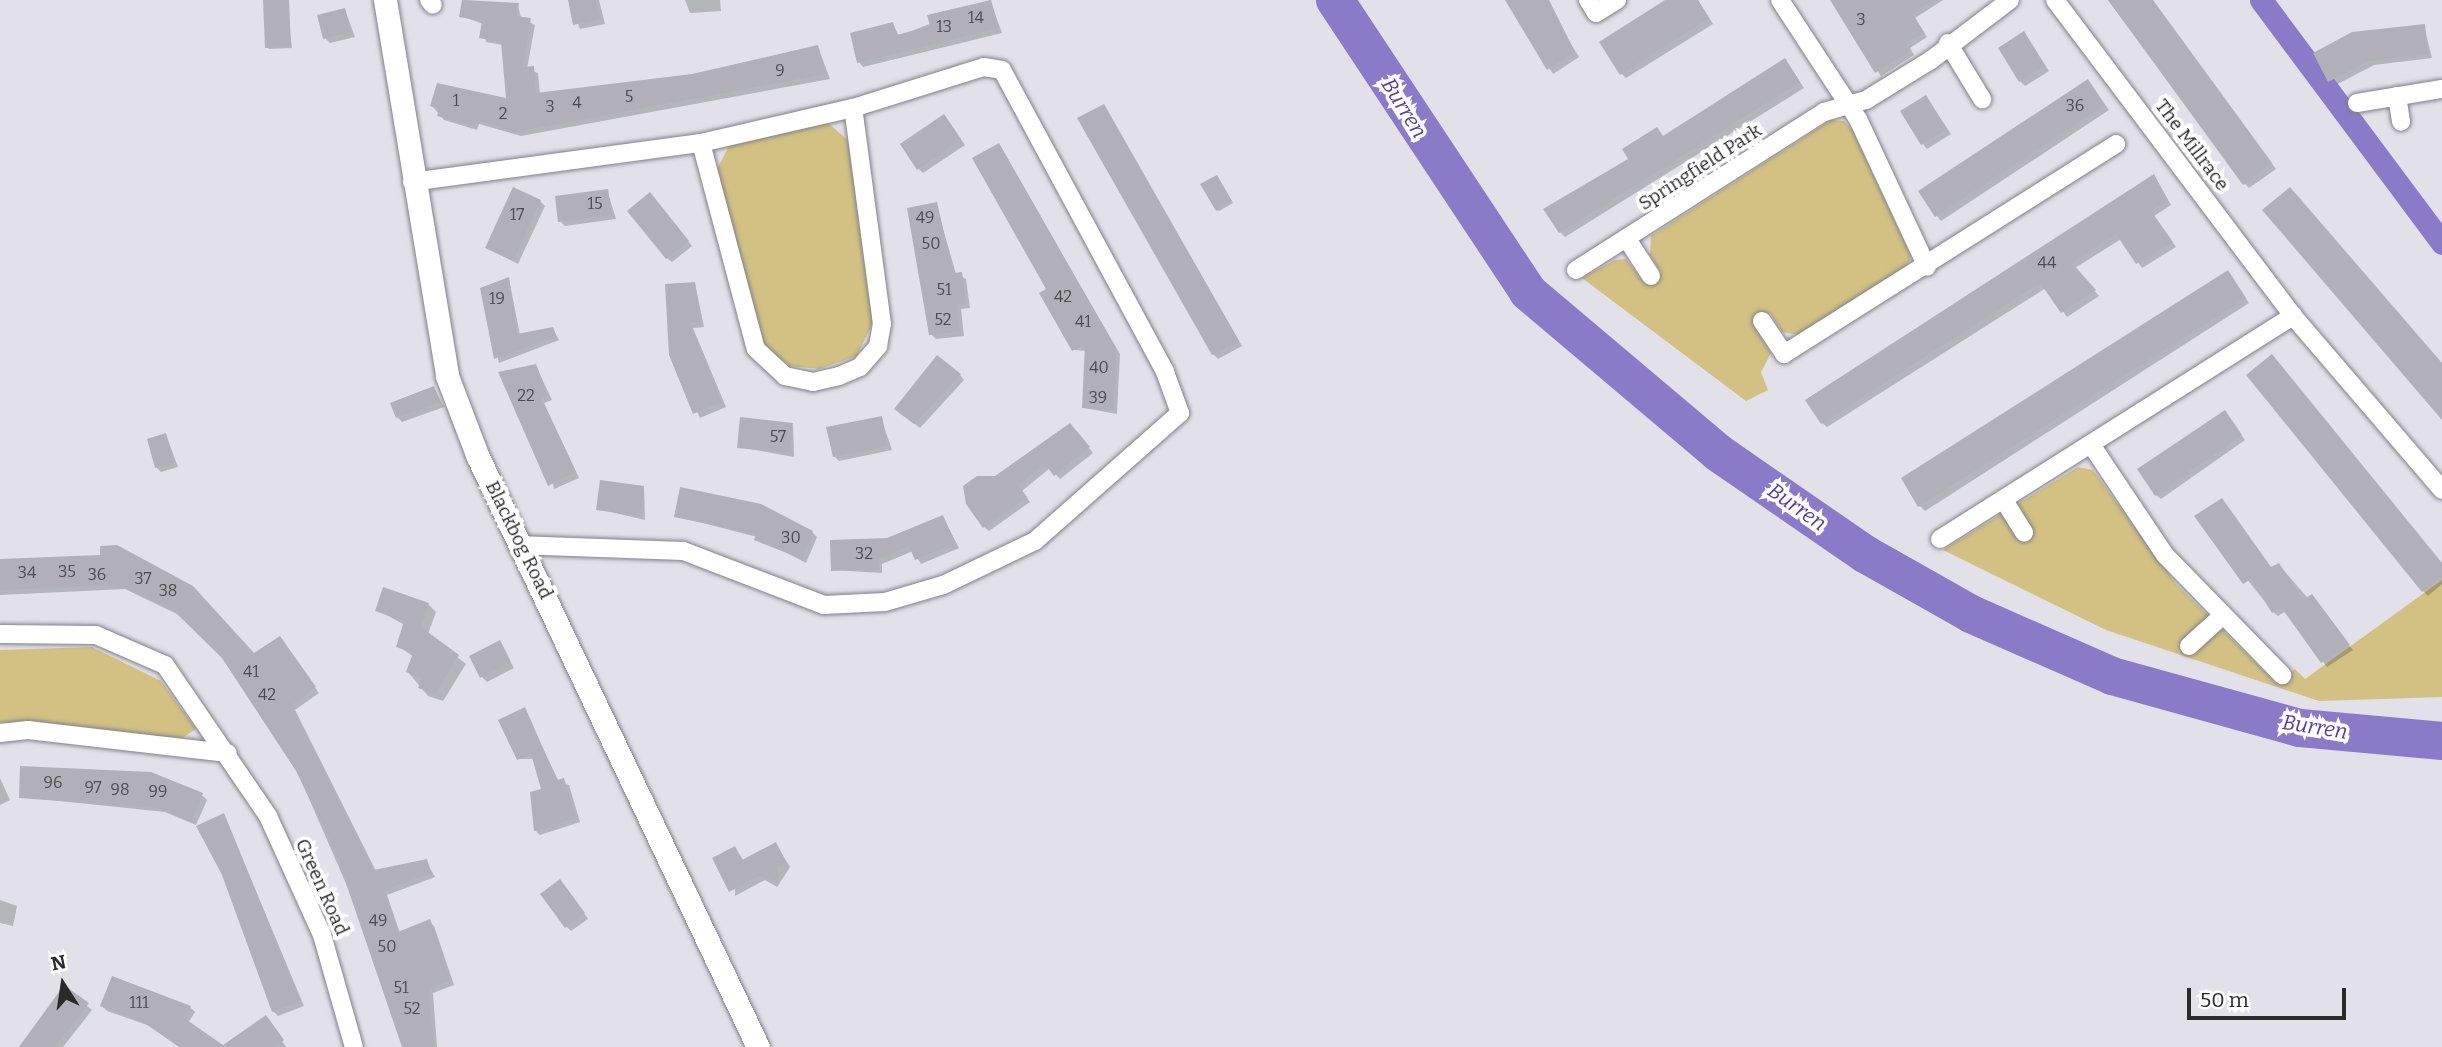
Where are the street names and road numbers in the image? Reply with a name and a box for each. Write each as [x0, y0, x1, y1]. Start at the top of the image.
street label: The Millrace [2150, 95, 2234, 195]
street label: Springfield Park [1634, 119, 1766, 215]
street label: Blackbog Road [481, 477, 557, 603]
street label: Green Road [291, 835, 353, 939]

